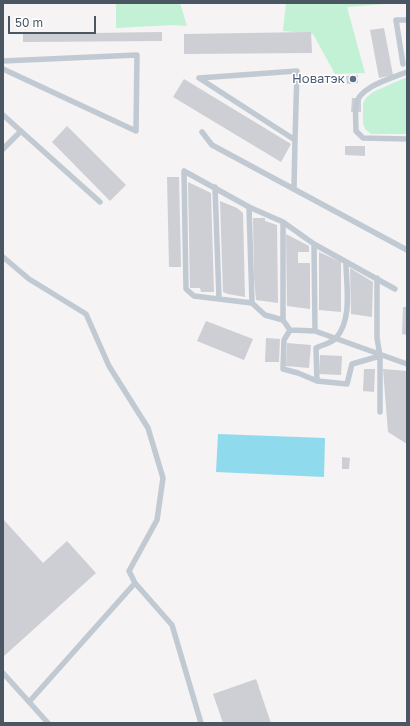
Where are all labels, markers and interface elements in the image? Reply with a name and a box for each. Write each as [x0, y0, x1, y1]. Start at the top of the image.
scale bar [10, 8, 98, 34]
text: 50 m [15, 15, 43, 30]
place label: Новатэк [292, 71, 345, 87]
marker: Новатэк [348, 74, 358, 84]

